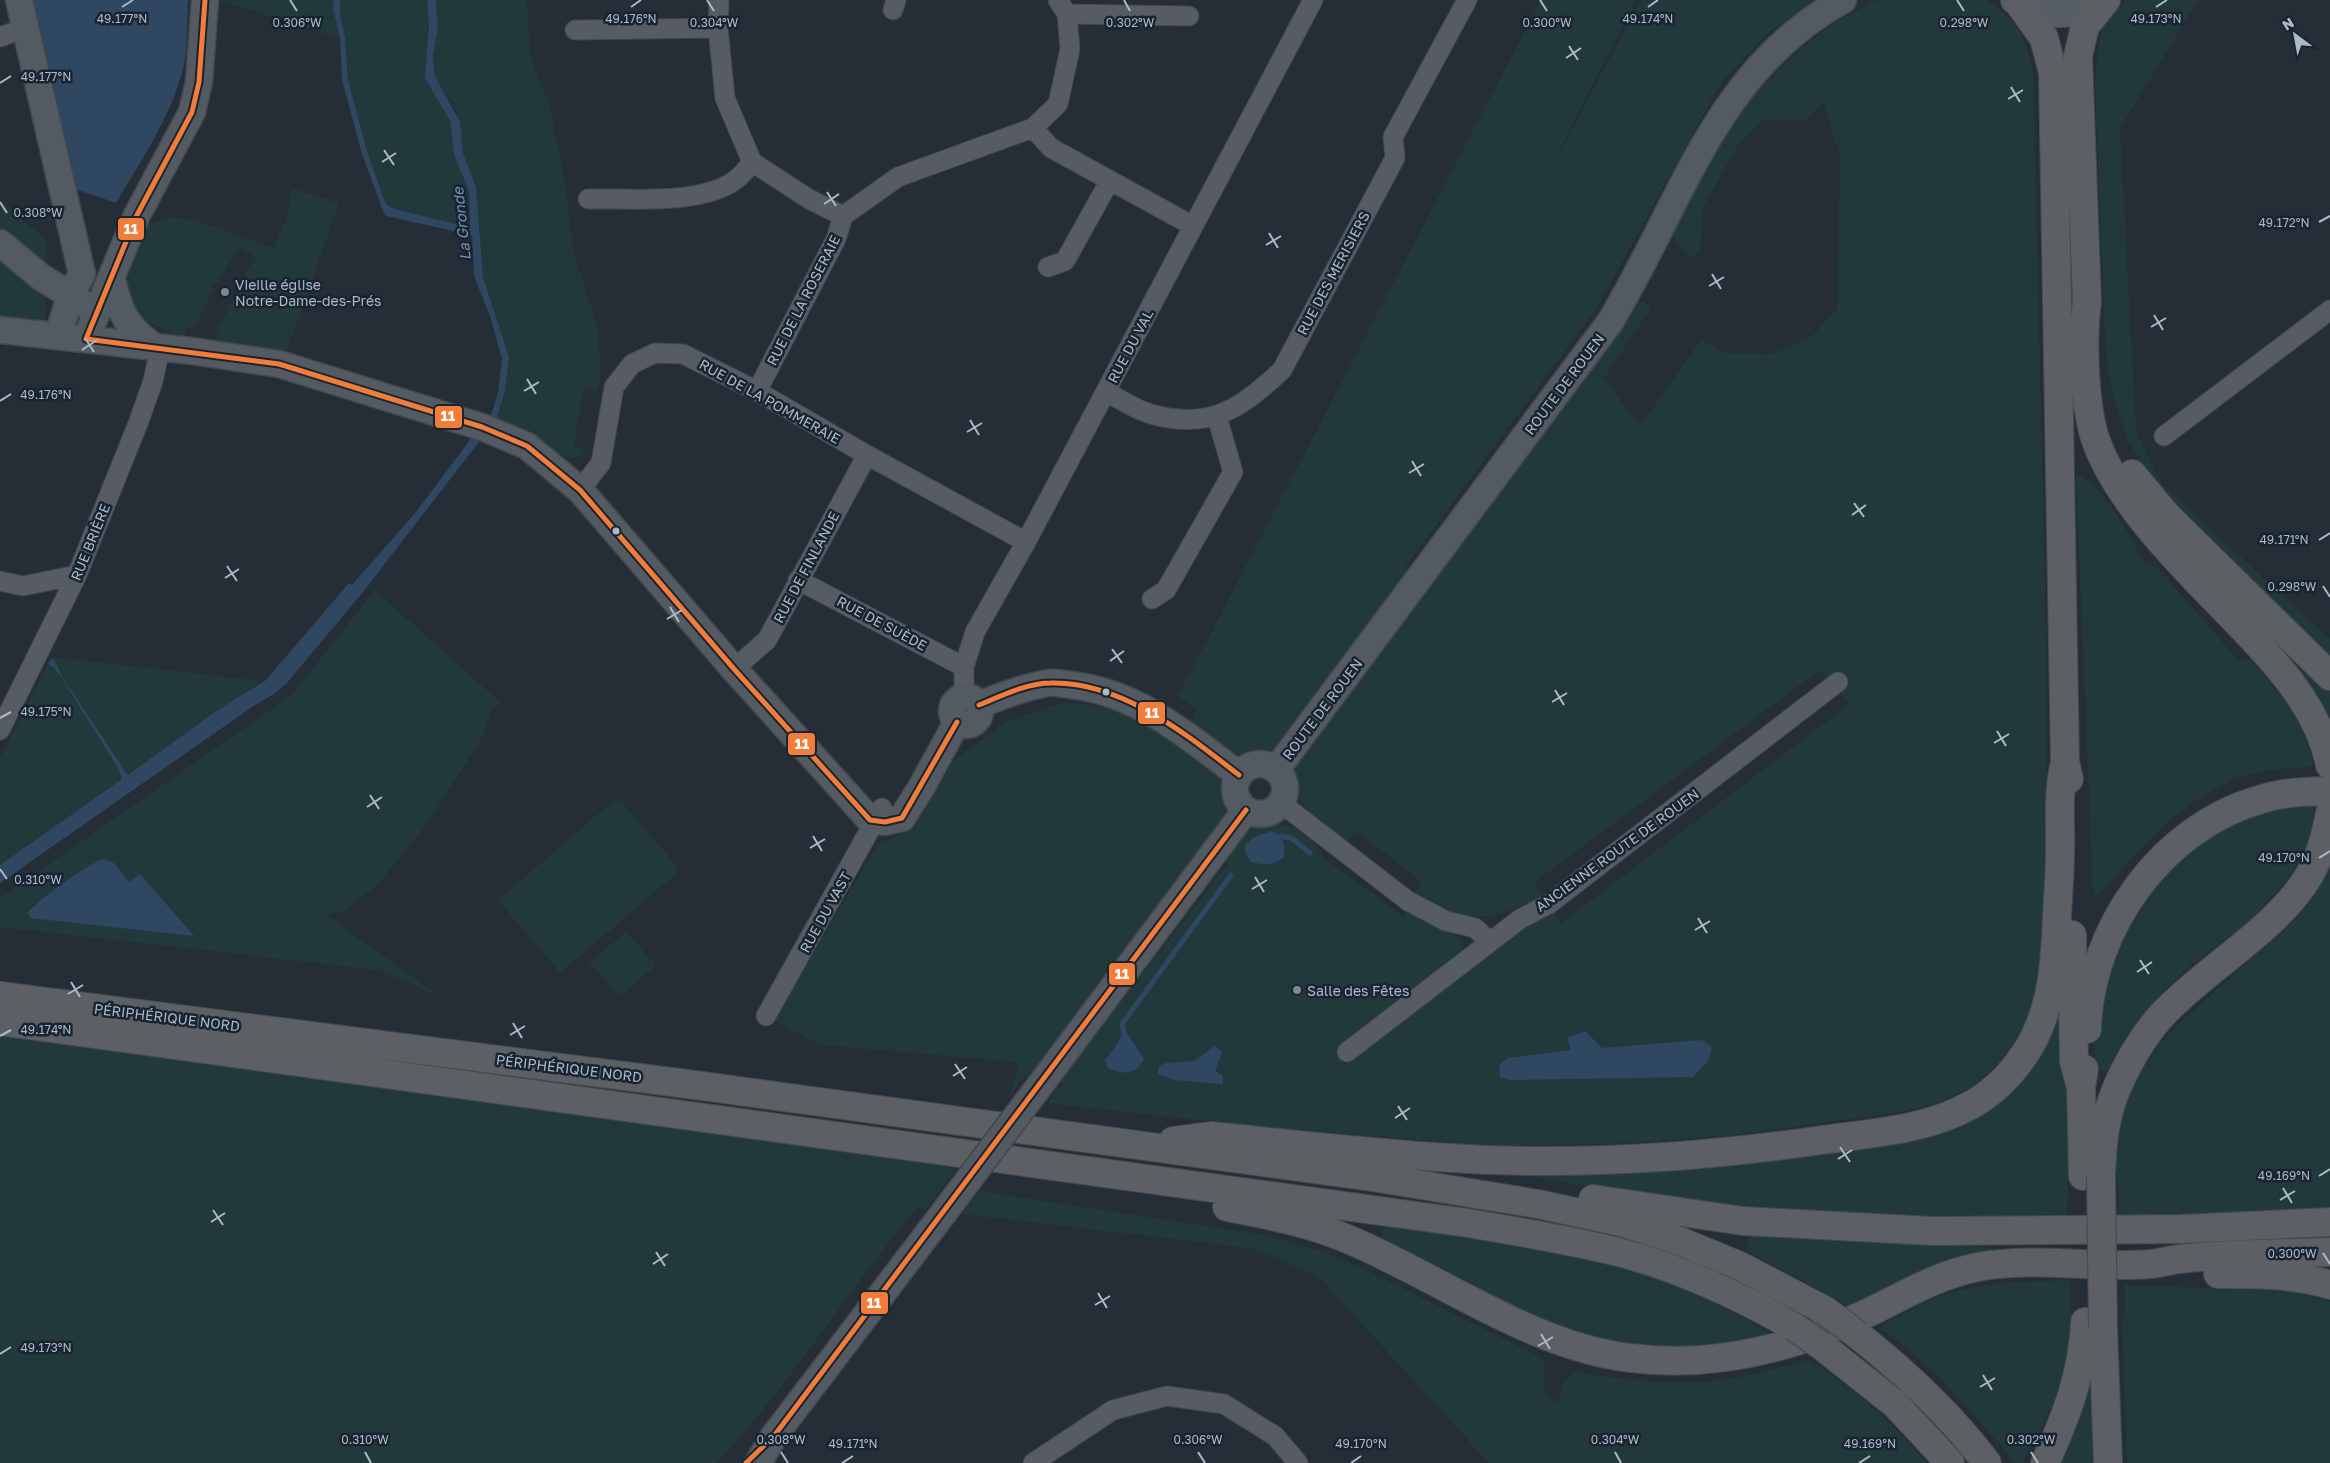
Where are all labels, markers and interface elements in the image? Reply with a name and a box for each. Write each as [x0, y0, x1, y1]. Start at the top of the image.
north arrow [2270, 10, 2320, 60]
text: 49.177°N [97, 11, 147, 26]
text: 49.176°N [605, 11, 657, 26]
text: 49.174°N [1623, 11, 1673, 26]
text: 49.173°N [2130, 11, 2182, 26]
text: N [2279, 14, 2297, 34]
text: 0.306°W [273, 15, 322, 30]
text: 0.304°W [690, 15, 739, 30]
text: 0.302°W [1106, 15, 1155, 30]
text: 0.300°W [1522, 15, 1572, 30]
text: 0.298°W [1940, 15, 1989, 30]
text: 49.177°N [21, 69, 71, 84]
water label: La Gronde [448, 185, 474, 261]
text: 0.308°W [13, 205, 63, 220]
street label: RUE DES MERISIERS [1293, 208, 1373, 338]
text: 49.172°N [2258, 215, 2310, 230]
line badge: 11 [117, 217, 145, 241]
text: 11 [124, 220, 138, 237]
street label: RUE DE LA ROSERAIE [763, 232, 843, 368]
place label: Vieille église Notre-Dame-des-Prés [235, 276, 381, 309]
marker: Vieille église Notre-Dame-des-Prés [219, 286, 231, 298]
street label: RUE DU VAL [1104, 306, 1156, 386]
street label: ROUTE DE ROUEN [1521, 330, 1607, 438]
street label: RUE DE LA POMMERAIE [696, 355, 844, 447]
text: 49.176°N [20, 387, 72, 402]
line badge: 11 [434, 405, 463, 429]
text: 11 [441, 407, 455, 424]
street label: RUE BRIÈRE [67, 501, 113, 583]
street label: RUE DE FINLANDE [769, 508, 843, 626]
unlabelled marker [611, 526, 621, 536]
text: 49.171°N [2259, 532, 2309, 547]
text: 0.298°W [2268, 579, 2317, 594]
street label: RUE DE SUÈDE [834, 592, 930, 654]
street label: ROUTE DE ROUEN [1279, 655, 1365, 763]
unlabelled marker [1101, 687, 1111, 697]
line badge: 11 [1137, 701, 1166, 725]
text: 49.175°N [20, 704, 72, 719]
text: 11 [1145, 704, 1159, 721]
line badge: 11 [787, 732, 816, 756]
text: 11 [795, 735, 809, 752]
street label: ANCIENNE ROUTE DE ROUEN [1532, 785, 1702, 915]
text: 49.170°N [2258, 850, 2310, 865]
street label: RUE DU VAST [796, 868, 854, 955]
text: 0.310°W [14, 872, 62, 887]
line badge: 11 [1108, 962, 1136, 986]
text: 11 [1115, 965, 1129, 982]
place label: Salle des Fêtes [1307, 982, 1409, 999]
marker: Salle des Fêtes [1291, 984, 1303, 996]
street label: PÉRIPHÉRIQUE NORD [93, 1000, 241, 1034]
text: 49.174°N [21, 1022, 71, 1037]
street label: PÉRIPHÉRIQUE NORD [495, 1051, 643, 1085]
text: 49.169°N [2258, 1168, 2310, 1183]
text: 0.300°W [2267, 1246, 2317, 1261]
line badge: 11 [860, 1291, 889, 1315]
text: 11 [867, 1294, 881, 1311]
text: 49.173°N [20, 1340, 72, 1355]
text: 0.310°W [341, 1432, 389, 1447]
text: 0.308°W [756, 1432, 806, 1447]
text: 0.306°W [1174, 1432, 1223, 1447]
text: 0.304°W [1591, 1432, 1640, 1447]
text: 0.302°W [2007, 1432, 2056, 1447]
text: 49.171°N [828, 1436, 878, 1451]
text: 49.170°N [1335, 1436, 1387, 1451]
text: 49.169°N [1844, 1436, 1896, 1451]

